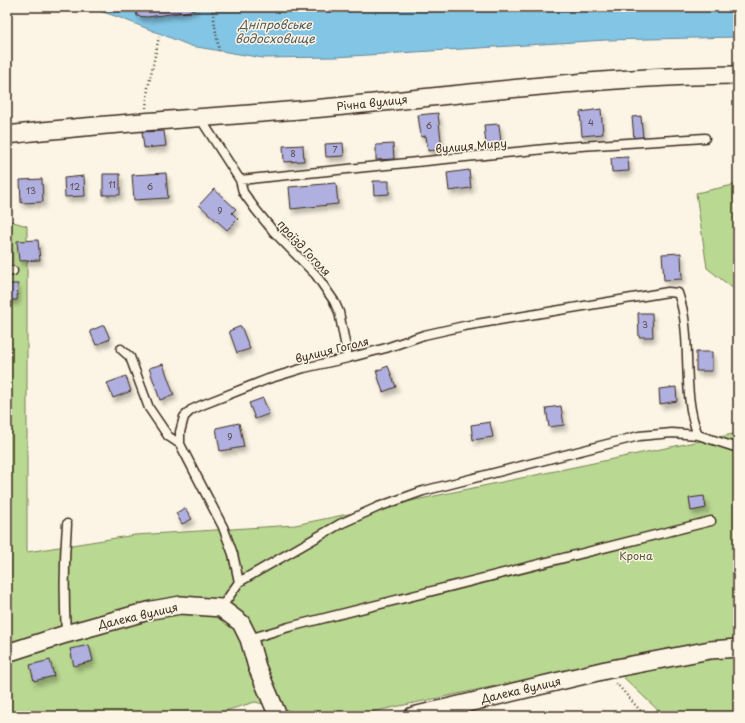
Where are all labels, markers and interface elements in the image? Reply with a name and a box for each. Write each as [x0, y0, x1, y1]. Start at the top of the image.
water label: Дніпровське водосховище [235, 15, 315, 47]
street label: Річна вулиця [336, 90, 408, 115]
house number: 4 [588, 115, 594, 129]
house number: 6 [426, 118, 432, 132]
street label: вулиця Миру [435, 134, 507, 157]
house number: 7 [332, 142, 338, 156]
house number: 8 [290, 146, 296, 160]
house number: 11 [108, 177, 116, 191]
house number: 12 [70, 179, 80, 193]
house number: 6 [147, 179, 153, 193]
house number: 13 [26, 183, 36, 197]
house number: 9 [217, 203, 223, 217]
street label: проїзд Гоголя [274, 216, 335, 280]
house number: 3 [642, 317, 648, 331]
street label: вулиця Гоголя [293, 332, 370, 367]
house number: 9 [227, 429, 233, 443]
park label: Крона [619, 547, 653, 564]
street label: Далека вулиця [95, 598, 180, 633]
street label: Далека вулиця [478, 672, 563, 707]

